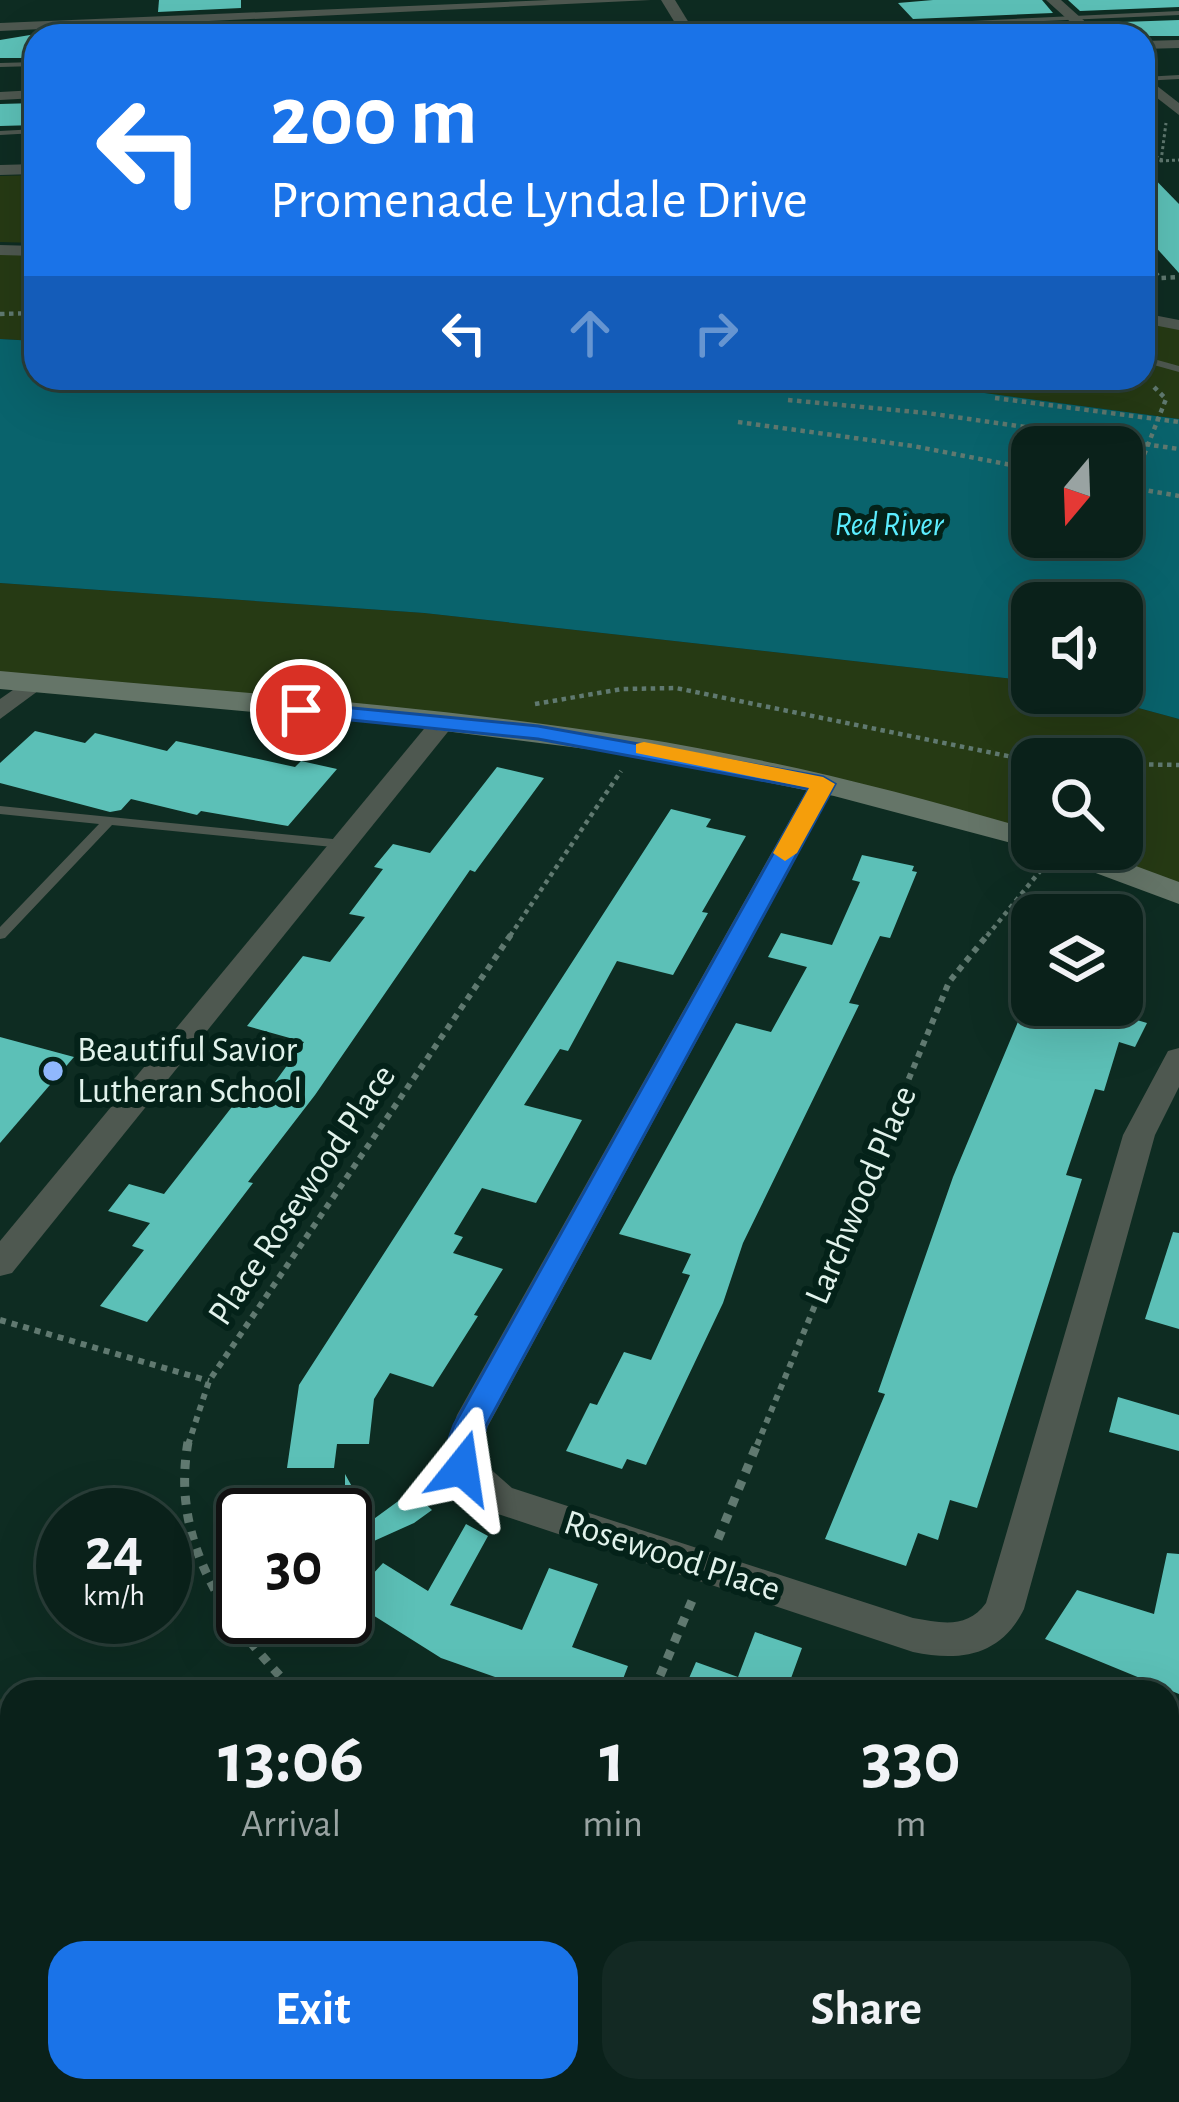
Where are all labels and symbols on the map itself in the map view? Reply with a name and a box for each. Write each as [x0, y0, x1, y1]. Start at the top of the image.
north arrow [1011, 426, 1143, 558]
water label: Red River [835, 509, 945, 542]
pin [250, 659, 352, 761]
place label: Beautiful Savior Lutheran School [77, 1032, 302, 1109]
marker: Beautiful Savior Lutheran School [40, 1058, 66, 1084]
street label: Place Rosewood Place [202, 1058, 402, 1332]
street label: Larchwood Place [799, 1081, 923, 1309]
position arrow [399, 1405, 525, 1531]
speed limit sign: 30 [216, 1488, 372, 1644]
street label: Rosewood Place [560, 1504, 784, 1608]

